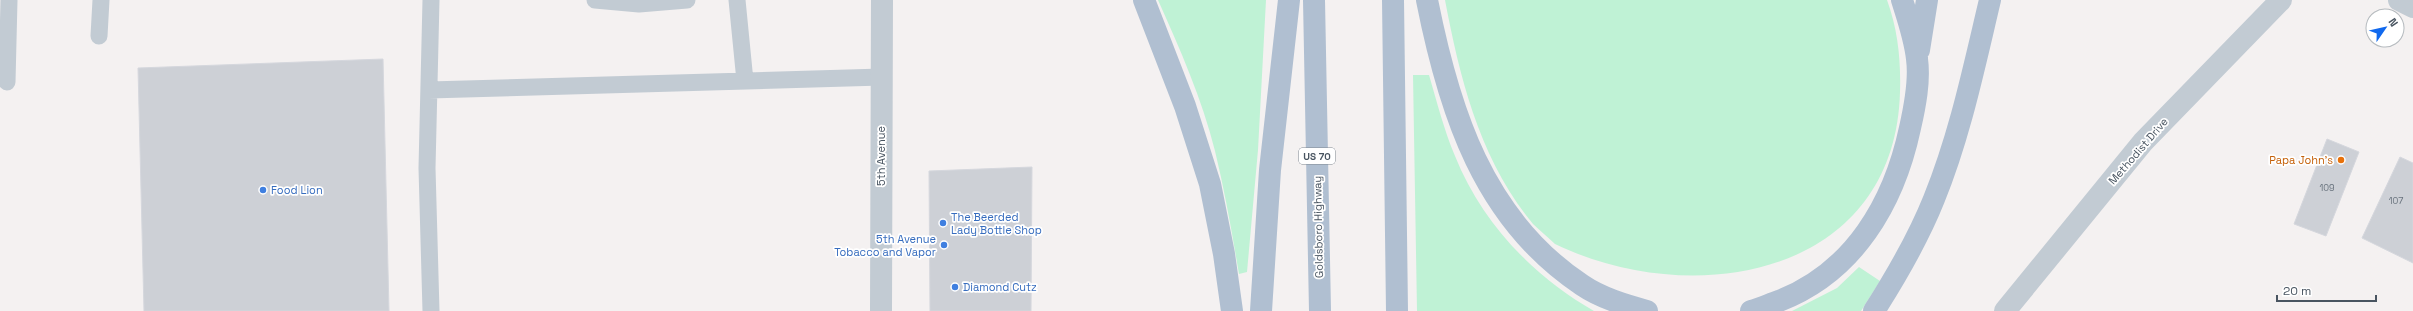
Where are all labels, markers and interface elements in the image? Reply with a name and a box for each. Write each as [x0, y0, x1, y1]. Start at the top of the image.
north arrow [2365, 8, 2405, 48]
text: N [2385, 15, 2401, 29]
street label: Methodist Drive [2105, 115, 2171, 187]
street label: 5th Avenue [874, 126, 888, 186]
road number: US 70 [1299, 148, 1335, 164]
place label: Papa John's [2269, 153, 2333, 167]
marker: Papa John's [2336, 155, 2346, 165]
street label: Goldsboro Highway [1310, 176, 1326, 278]
house number: 109 [2319, 182, 2335, 194]
place label: Food Lion [271, 183, 323, 197]
marker: Food Lion [258, 185, 268, 195]
house number: 107 [2389, 195, 2403, 207]
place label: The Beerded Lady Bottle Shop [951, 210, 1042, 237]
marker: The Beerded Lady Bottle Shop [938, 218, 948, 228]
place label: 5th Avenue Tobacco and Vapor [834, 232, 936, 259]
marker: 5th Avenue Tobacco and Vapor [939, 240, 949, 250]
scale bar [2277, 277, 2376, 303]
place label: Diamond Cutz [963, 280, 1037, 294]
marker: Diamond Cutz [950, 282, 960, 292]
text: 20 m [2283, 283, 2311, 299]

